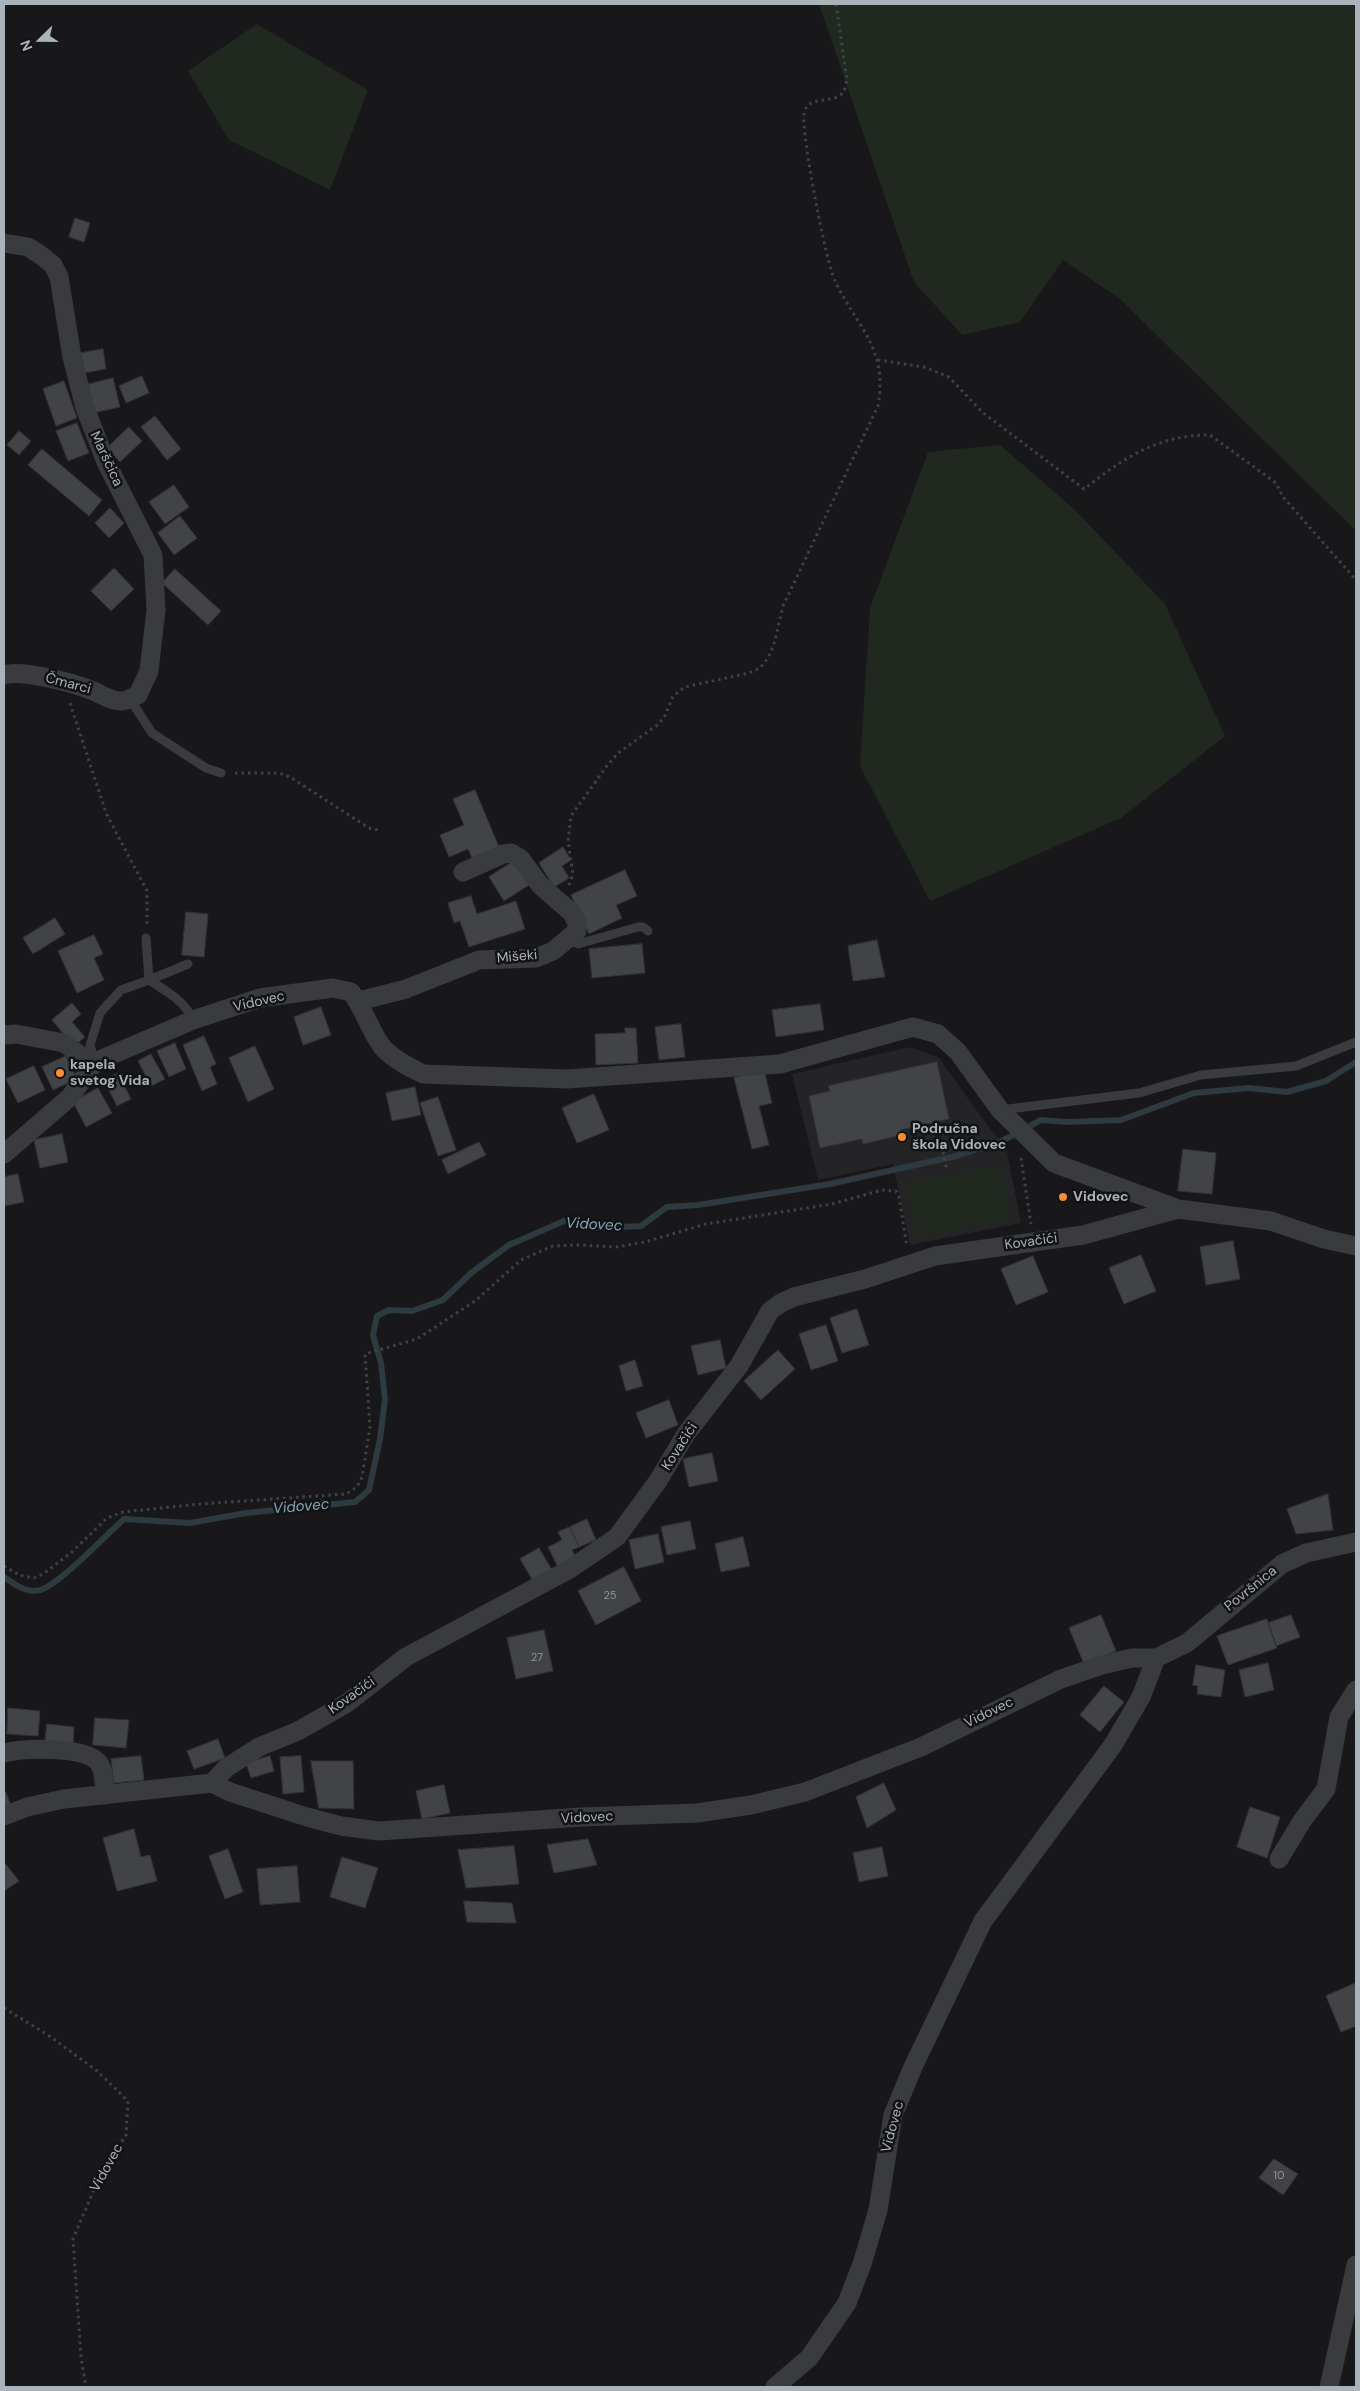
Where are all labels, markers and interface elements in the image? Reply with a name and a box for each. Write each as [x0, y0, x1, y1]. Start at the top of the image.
north arrow [15, 15, 65, 65]
text: N [16, 38, 36, 54]
street label: Marščica [86, 429, 126, 489]
street label: Čmarci [43, 670, 93, 698]
street label: Mišeki [496, 947, 538, 967]
street label: Vidovec [232, 988, 286, 1016]
place label: kapela svetog Vida [70, 1057, 150, 1090]
marker: kapela svetog Vida [54, 1067, 66, 1079]
place label: Područna škola Vidovec [912, 1121, 1006, 1154]
marker: Područna škola Vidovec [896, 1131, 908, 1143]
place label: Vidovec [1073, 1189, 1129, 1205]
marker: Vidovec [1057, 1191, 1069, 1203]
water label: Vidovec [565, 1215, 623, 1235]
street label: Kovačići [1004, 1230, 1058, 1254]
street label: Kovačići [659, 1420, 701, 1474]
water label: Vidovec [272, 1496, 330, 1518]
street label: Površnica [1222, 1563, 1280, 1615]
house number: 25 [603, 1589, 617, 1603]
house number: 27 [531, 1651, 543, 1665]
street label: Kovačići [325, 1674, 379, 1718]
street label: Vidovec [962, 1694, 1016, 1732]
street label: Vidovec [560, 1808, 614, 1828]
street label: Vidovec [878, 2099, 908, 2155]
street label: Vidovec [87, 2141, 127, 2195]
house number: 10 [1274, 2169, 1284, 2183]

